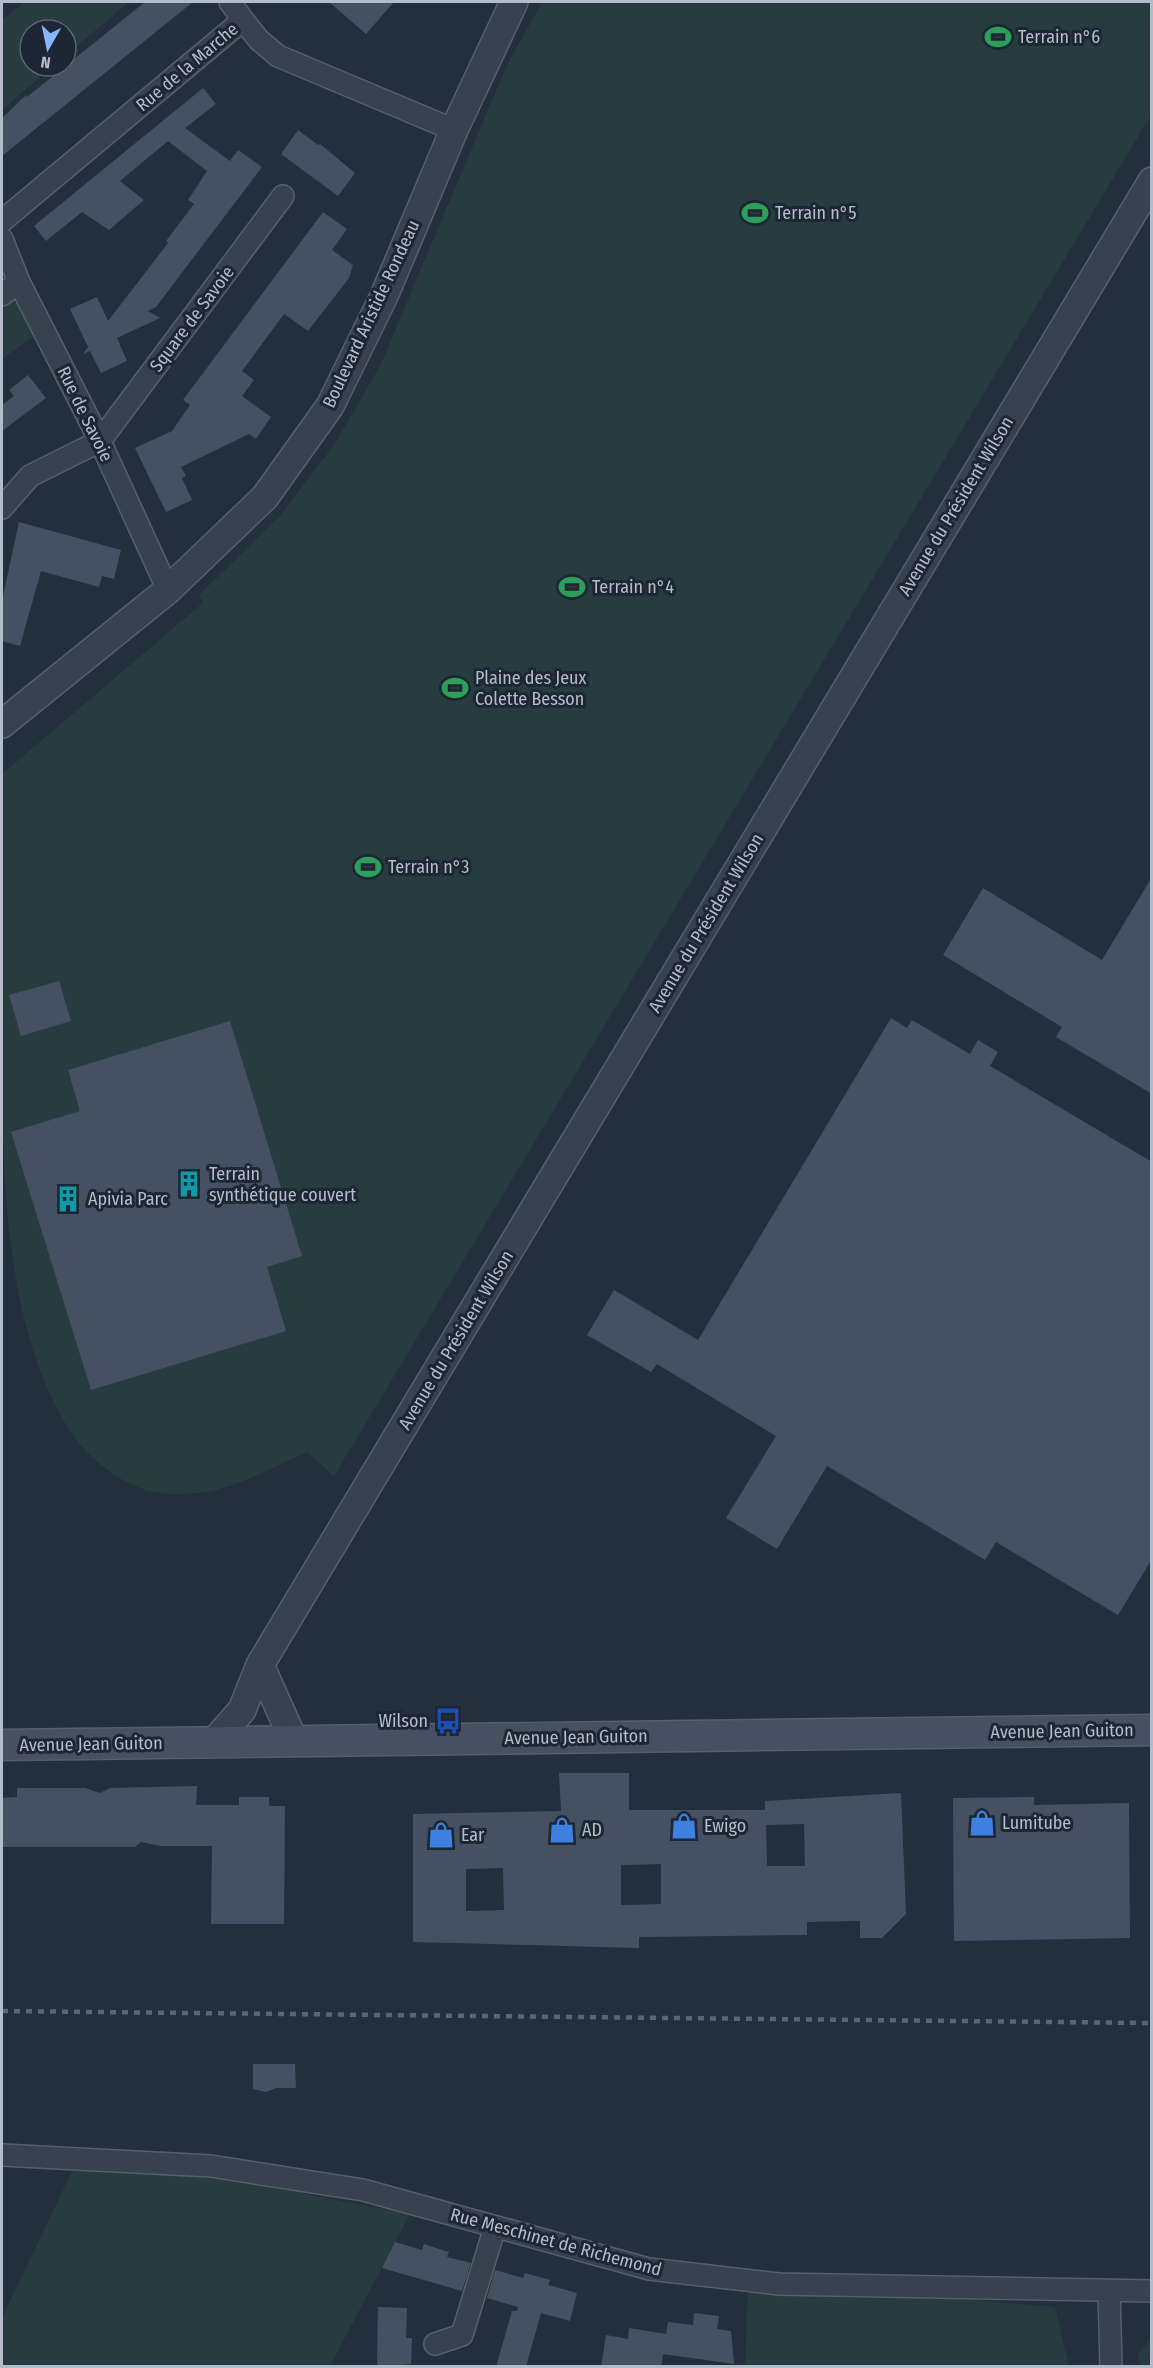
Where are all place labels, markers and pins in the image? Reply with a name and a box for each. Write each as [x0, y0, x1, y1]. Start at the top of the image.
sports icon: Terrain n°6 [983, 22, 1013, 52]
place label: Terrain n°6 [1018, 26, 1100, 48]
sports icon: Terrain n°5 [740, 198, 770, 228]
place label: Terrain n°5 [775, 202, 857, 224]
sports icon: Terrain n°4 [557, 572, 587, 602]
place label: Terrain n°4 [592, 576, 674, 598]
place label: Plaine des Jeux Colette Besson [475, 667, 587, 710]
sports icon: Plaine des Jeux Colette Besson [440, 673, 470, 703]
sports icon: Terrain n°3 [353, 852, 383, 882]
place label: Terrain n°3 [388, 856, 469, 878]
place label: Terrain synthétique couvert [209, 1163, 356, 1206]
building icon: Terrain synthétique couvert [174, 1169, 204, 1199]
building icon: Apivia Parc [53, 1184, 83, 1214]
place label: Apivia Parc [88, 1188, 168, 1210]
bus stop icon: Wilson [433, 1706, 463, 1736]
place label: Wilson [379, 1710, 428, 1732]
shop icon: Lumitube [967, 1808, 997, 1838]
shop icon: Ewigo [669, 1811, 699, 1841]
place label: Lumitube [1002, 1812, 1071, 1834]
shop icon: AD [547, 1815, 577, 1845]
place label: Ewigo [704, 1815, 746, 1837]
place label: AD [582, 1819, 602, 1841]
shop icon: Ear [426, 1820, 456, 1850]
place label: Ear [461, 1824, 485, 1846]

